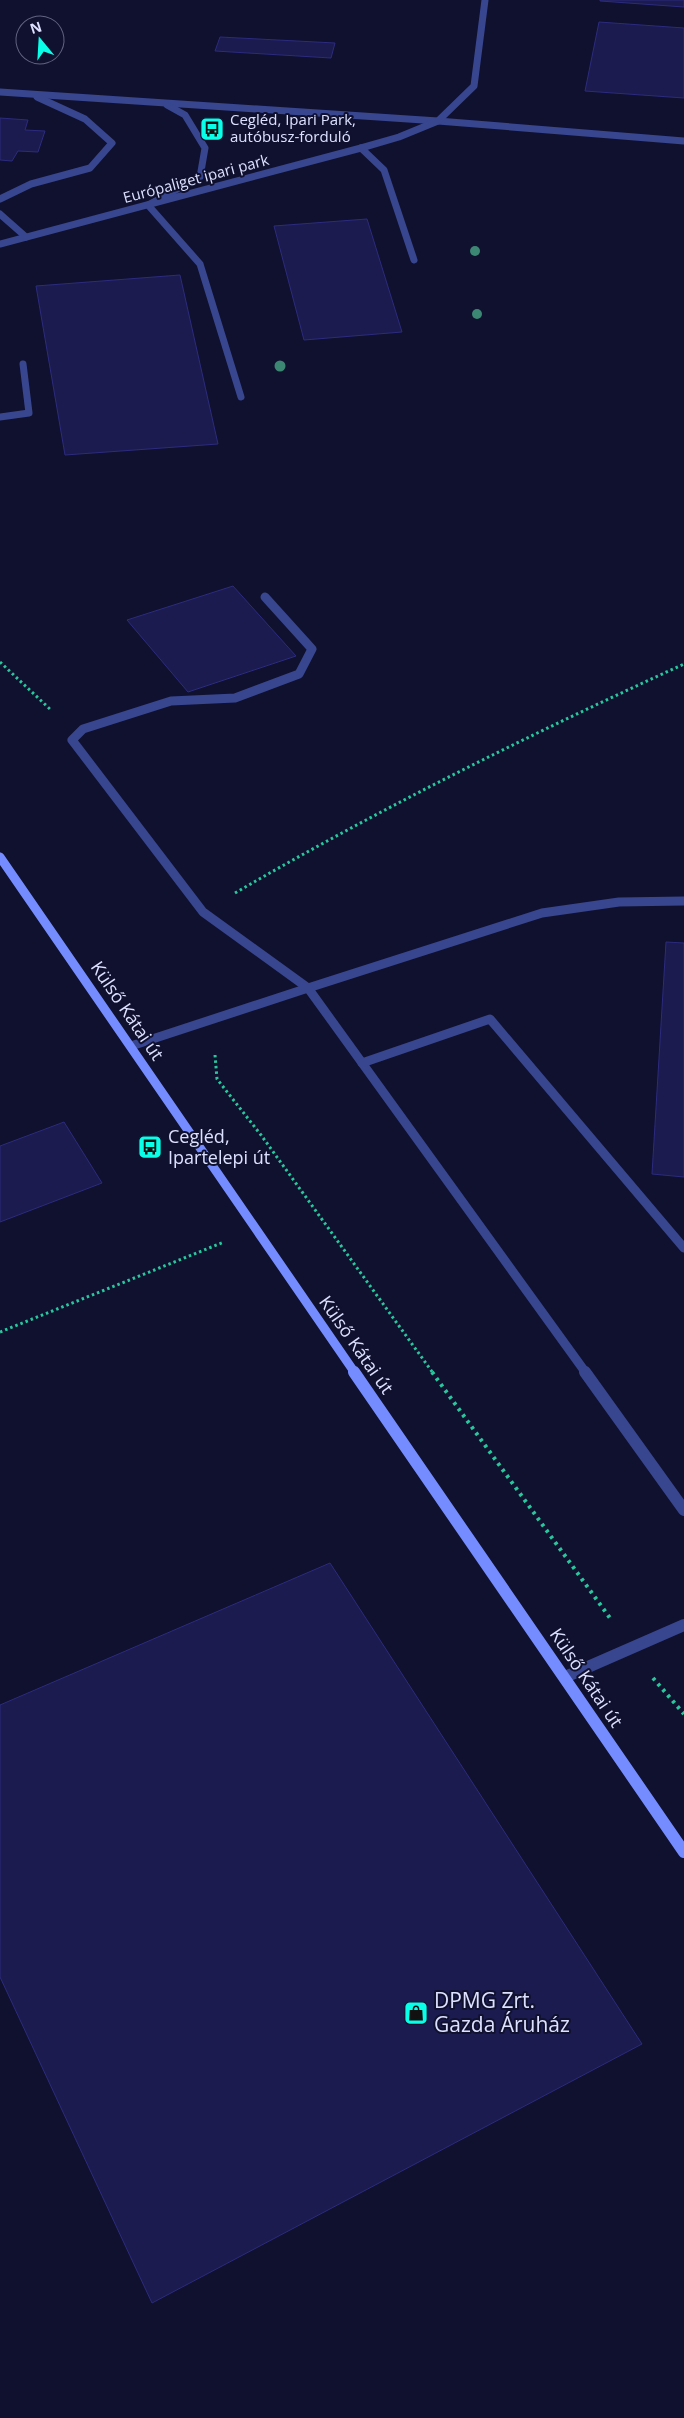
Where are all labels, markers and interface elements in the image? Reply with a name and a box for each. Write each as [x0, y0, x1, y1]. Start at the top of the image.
north arrow [15, 15, 65, 65]
text: N [27, 16, 44, 38]
place label: Cegléd, Ipari Park, autóbusz-forduló [230, 109, 356, 146]
bus stop icon: Cegléd, Ipari Park, autóbusz-forduló [199, 116, 225, 142]
street label: Európaliget ipari park [121, 149, 271, 207]
street label: Külső Kátai út [86, 956, 170, 1065]
place label: Cegléd, Ipartelepi út [168, 1124, 270, 1169]
bus stop icon: Cegléd, Ipartelepi út [137, 1134, 163, 1160]
street label: Külső Kátai út [314, 1291, 400, 1398]
street label: Külső Kátai út [545, 1623, 629, 1732]
place label: DPMG Zrt. Gazda Áruház [434, 1986, 570, 2038]
shop icon: DPMG Zrt. Gazda Áruház [403, 2000, 429, 2026]

